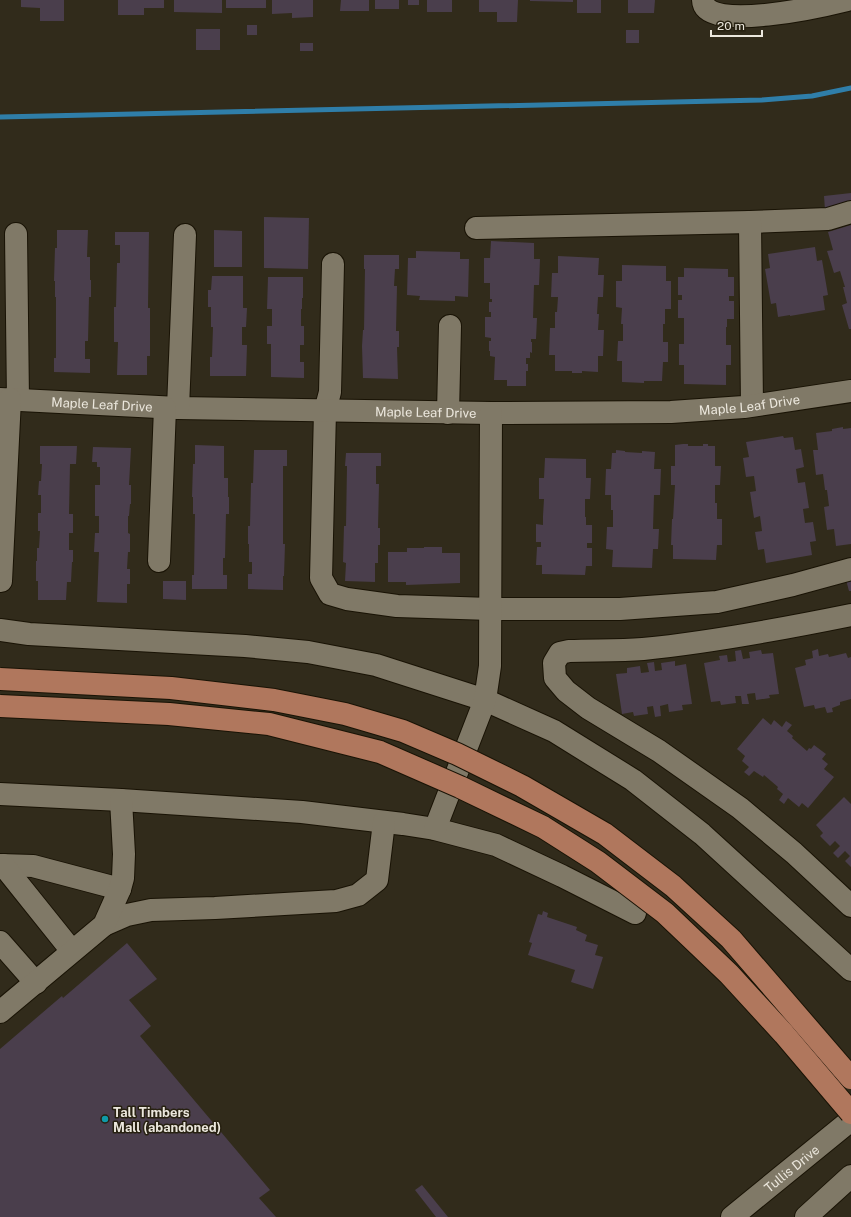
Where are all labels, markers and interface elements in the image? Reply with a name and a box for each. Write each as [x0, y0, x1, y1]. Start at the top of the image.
scale bar [711, 12, 762, 38]
text: 20 m [717, 19, 745, 33]
street label: Maple Leaf Drive [698, 392, 801, 418]
street label: Maple Leaf Drive [51, 395, 153, 415]
street label: Maple Leaf Drive [375, 404, 477, 421]
place label: Tall Timbers Mall (abandoned) [113, 1105, 221, 1135]
marker: Tall Timbers Mall (abandoned) [100, 1114, 110, 1124]
street label: Tullis Drive [762, 1142, 822, 1196]

